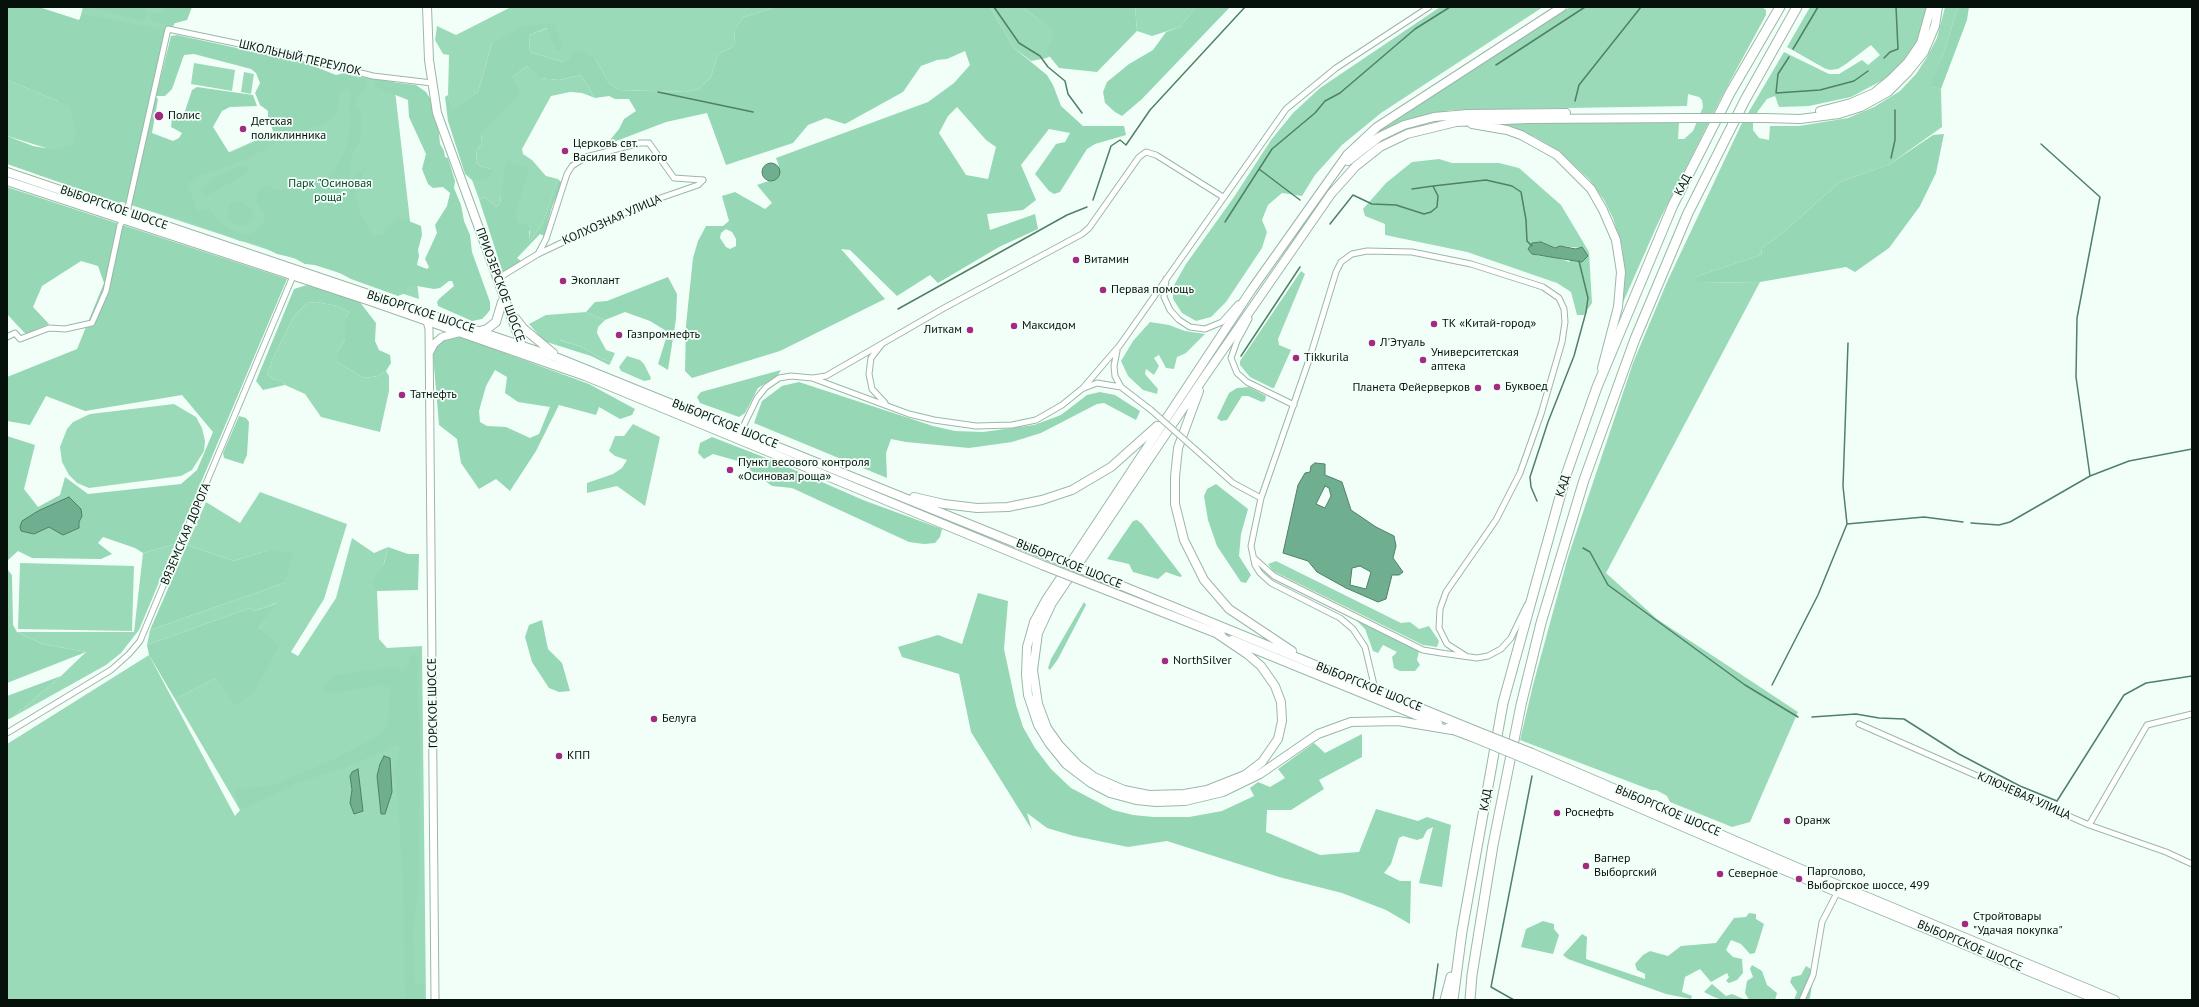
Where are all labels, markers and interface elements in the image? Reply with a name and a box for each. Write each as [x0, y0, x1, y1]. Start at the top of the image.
street label: ШКОЛЬНЫЙ ПЕРЕУЛОК [237, 37, 363, 79]
place label: Полис [168, 109, 200, 123]
marker: Полис [153, 110, 165, 122]
place label: Детская поликлинника [251, 115, 326, 143]
marker: Детская поликлинника [238, 124, 248, 134]
place label: Церковь свт. Василия Великого [573, 137, 668, 165]
marker: Церковь свт. Василия Великого [560, 146, 570, 156]
street label: КАД [1672, 172, 1694, 198]
park label: Парк "Осиновая роща" [288, 177, 372, 205]
street label: ВЫБОРГСКОЕ ШОССЕ [58, 183, 170, 233]
street label: КОЛХОЗНАЯ УЛИЦА [560, 192, 664, 248]
street label: ПРИОЗЕРСКОЕ ШОССЕ [473, 226, 527, 344]
place label: Витамин [1084, 253, 1129, 267]
marker: Витамин [1071, 255, 1081, 265]
place label: Экоплант [571, 274, 620, 288]
marker: Экоплант [558, 276, 568, 286]
place label: Первая помощь [1111, 283, 1194, 297]
marker: Первая помощь [1098, 285, 1108, 295]
street label: ВЫБОРГСКОЕ ШОССЕ [365, 288, 477, 336]
place label: ТК «Китай-город» [1442, 317, 1536, 331]
place label: Максидом [1022, 319, 1076, 333]
marker: ТК «Китай-город» [1429, 319, 1439, 329]
marker: Максидом [1009, 321, 1019, 331]
place label: Литкам [924, 323, 962, 337]
marker: Литкам [965, 325, 975, 335]
place label: Газпромнефть [627, 328, 700, 342]
marker: Газпромнефть [614, 330, 624, 340]
place label: Л'Этуаль [1380, 336, 1425, 350]
marker: Л'Этуаль [1367, 338, 1377, 348]
place label: Университетская аптека [1431, 346, 1519, 374]
place label: Tikkurila [1304, 351, 1349, 365]
marker: Tikkurila [1291, 353, 1301, 363]
marker: Университетская аптека [1418, 355, 1428, 365]
place label: Буквоед [1505, 380, 1548, 394]
place label: Планета Фейерверков [1352, 381, 1470, 395]
marker: Буквоед [1492, 382, 1502, 392]
marker: Планета Фейерверков [1473, 383, 1483, 393]
place label: Татнефть [410, 388, 457, 402]
marker: Татнефть [397, 390, 407, 400]
street label: ВЫБОРГСКОЕ ШОССЕ [670, 396, 780, 452]
place label: Пункт весового контроля «Осиновая роща» [738, 456, 869, 484]
marker: Пункт весового контроля «Осиновая роща» [725, 465, 735, 475]
street label: КАД [1553, 473, 1573, 499]
street label: ВЯЗЕМСКАЯ ДОРОГА [158, 481, 214, 587]
street label: ВЫБОРГСКОЕ ШОССЕ [1014, 536, 1124, 592]
place label: NorthSilver [1173, 654, 1231, 668]
marker: NorthSilver [1160, 656, 1170, 666]
street label: ГОРСКОЕ ШОССЕ [425, 658, 441, 748]
street label: ВЫБОРГСКОЕ ШОССЕ [1314, 659, 1424, 715]
place label: Белуга [662, 712, 696, 726]
marker: Белуга [649, 714, 659, 724]
place label: КПП [567, 749, 590, 763]
marker: КПП [554, 751, 564, 761]
street label: КЛЮЧЕВАЯ УЛИЦА [1975, 769, 2073, 823]
street label: ВЫБОРГСКОЕ ШОССЕ [1613, 782, 1723, 840]
street label: КАД [1477, 788, 1495, 812]
place label: Роснефть [1565, 806, 1614, 820]
marker: Роснефть [1552, 808, 1562, 818]
place label: Оранж [1795, 814, 1830, 828]
marker: Оранж [1782, 816, 1792, 826]
place label: Вагнер Выборгский [1594, 852, 1657, 880]
marker: Вагнер Выборгский [1581, 861, 1591, 871]
place label: Парголово, Выборгское шоссе, 499 [1807, 865, 1929, 893]
place label: Северное [1728, 867, 1778, 881]
marker: Северное [1715, 869, 1725, 879]
marker: Парголово, Выборгское шоссе, 499 [1794, 874, 1804, 884]
place label: Cтройтовары "Удачая покупка" [1973, 910, 2062, 938]
street label: ВЫБОРГСКОЕ ШОССЕ [1915, 917, 2025, 975]
marker: Cтройтовары "Удачая покупка" [1960, 919, 1970, 929]

